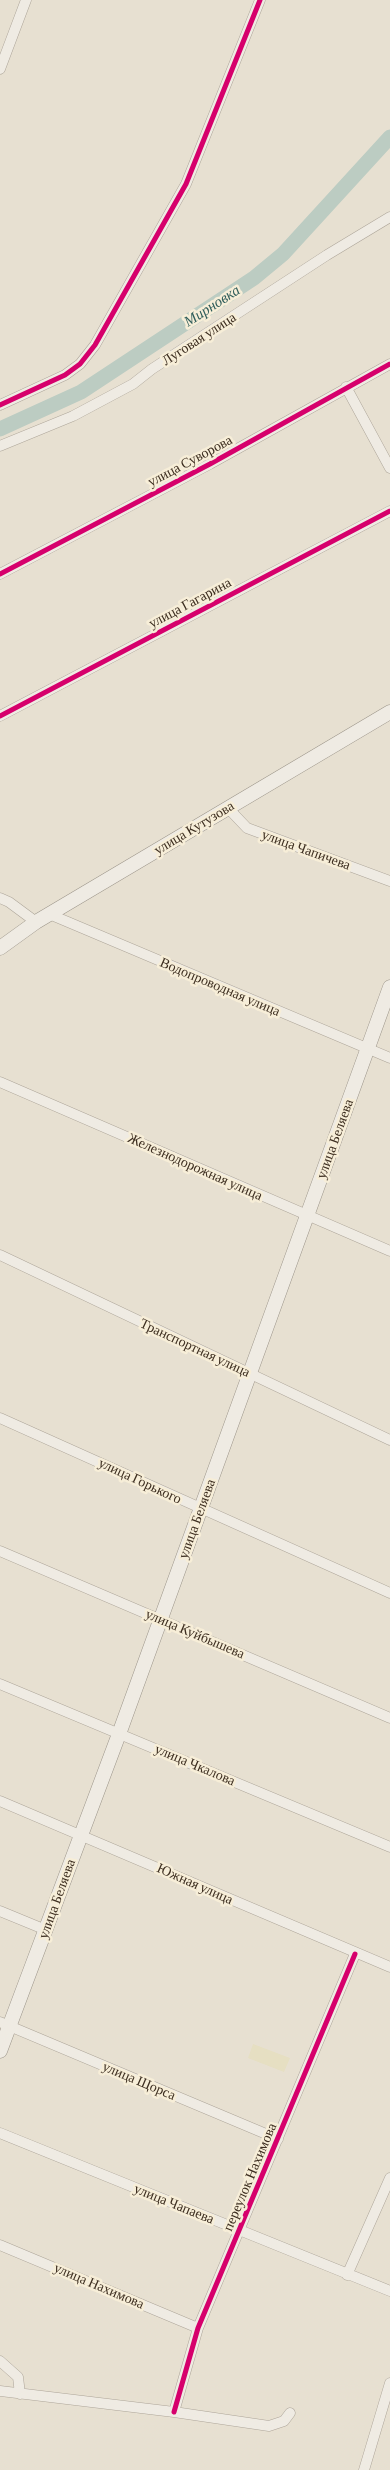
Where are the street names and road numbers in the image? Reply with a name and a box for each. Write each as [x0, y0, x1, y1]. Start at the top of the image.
street label: Луговая улица [159, 309, 239, 369]
street label: улица Суворова [145, 432, 235, 490]
street label: улица Гагарина [146, 574, 234, 632]
street label: улица Кутузова [151, 797, 237, 859]
street label: улица Чапичева [259, 826, 353, 874]
street label: Водопроводная улица [157, 954, 283, 1020]
street label: улица Беляева [313, 1097, 357, 1181]
street label: Железнодорожная улица [125, 1130, 265, 1204]
street label: Транспортная улица [137, 1315, 253, 1381]
street label: улица Горького [96, 1454, 184, 1508]
street label: улица Беляева [175, 1477, 219, 1561]
street label: улица Куйбышева [143, 1606, 247, 1662]
street label: улица Чкалова [152, 1740, 238, 1790]
street label: улица Беляева [35, 1857, 79, 1941]
street label: Южная улица [154, 1860, 236, 1908]
street label: улица Щорса [100, 2058, 178, 2104]
street label: переулок Нахимова [220, 2120, 280, 2234]
street label: улица Чапаева [132, 2180, 216, 2228]
street label: улица Нахимова [51, 2259, 147, 2313]

